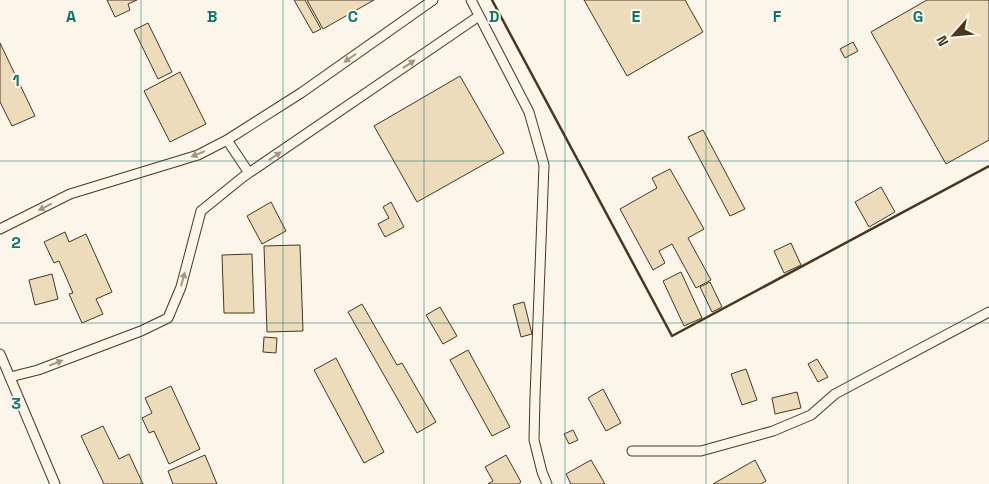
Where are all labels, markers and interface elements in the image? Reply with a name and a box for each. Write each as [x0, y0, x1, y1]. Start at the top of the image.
text: A [66, 6, 76, 27]
text: B [207, 6, 217, 27]
text: C [348, 6, 358, 27]
text: D [489, 6, 499, 27]
text: E [632, 6, 641, 27]
text: F [773, 6, 782, 27]
text: G [913, 6, 923, 27]
north arrow [929, 10, 979, 60]
text: N [932, 33, 953, 49]
one-way arrow [343, 53, 357, 63]
one-way arrow [402, 59, 415, 69]
text: 1 [12, 70, 20, 91]
one-way arrow [190, 150, 205, 158]
one-way arrow [268, 151, 281, 161]
one-way arrow [38, 203, 52, 211]
text: 2 [11, 232, 21, 253]
one-way arrow [179, 271, 187, 286]
one-way arrow [49, 359, 64, 366]
text: 3 [11, 393, 21, 414]

